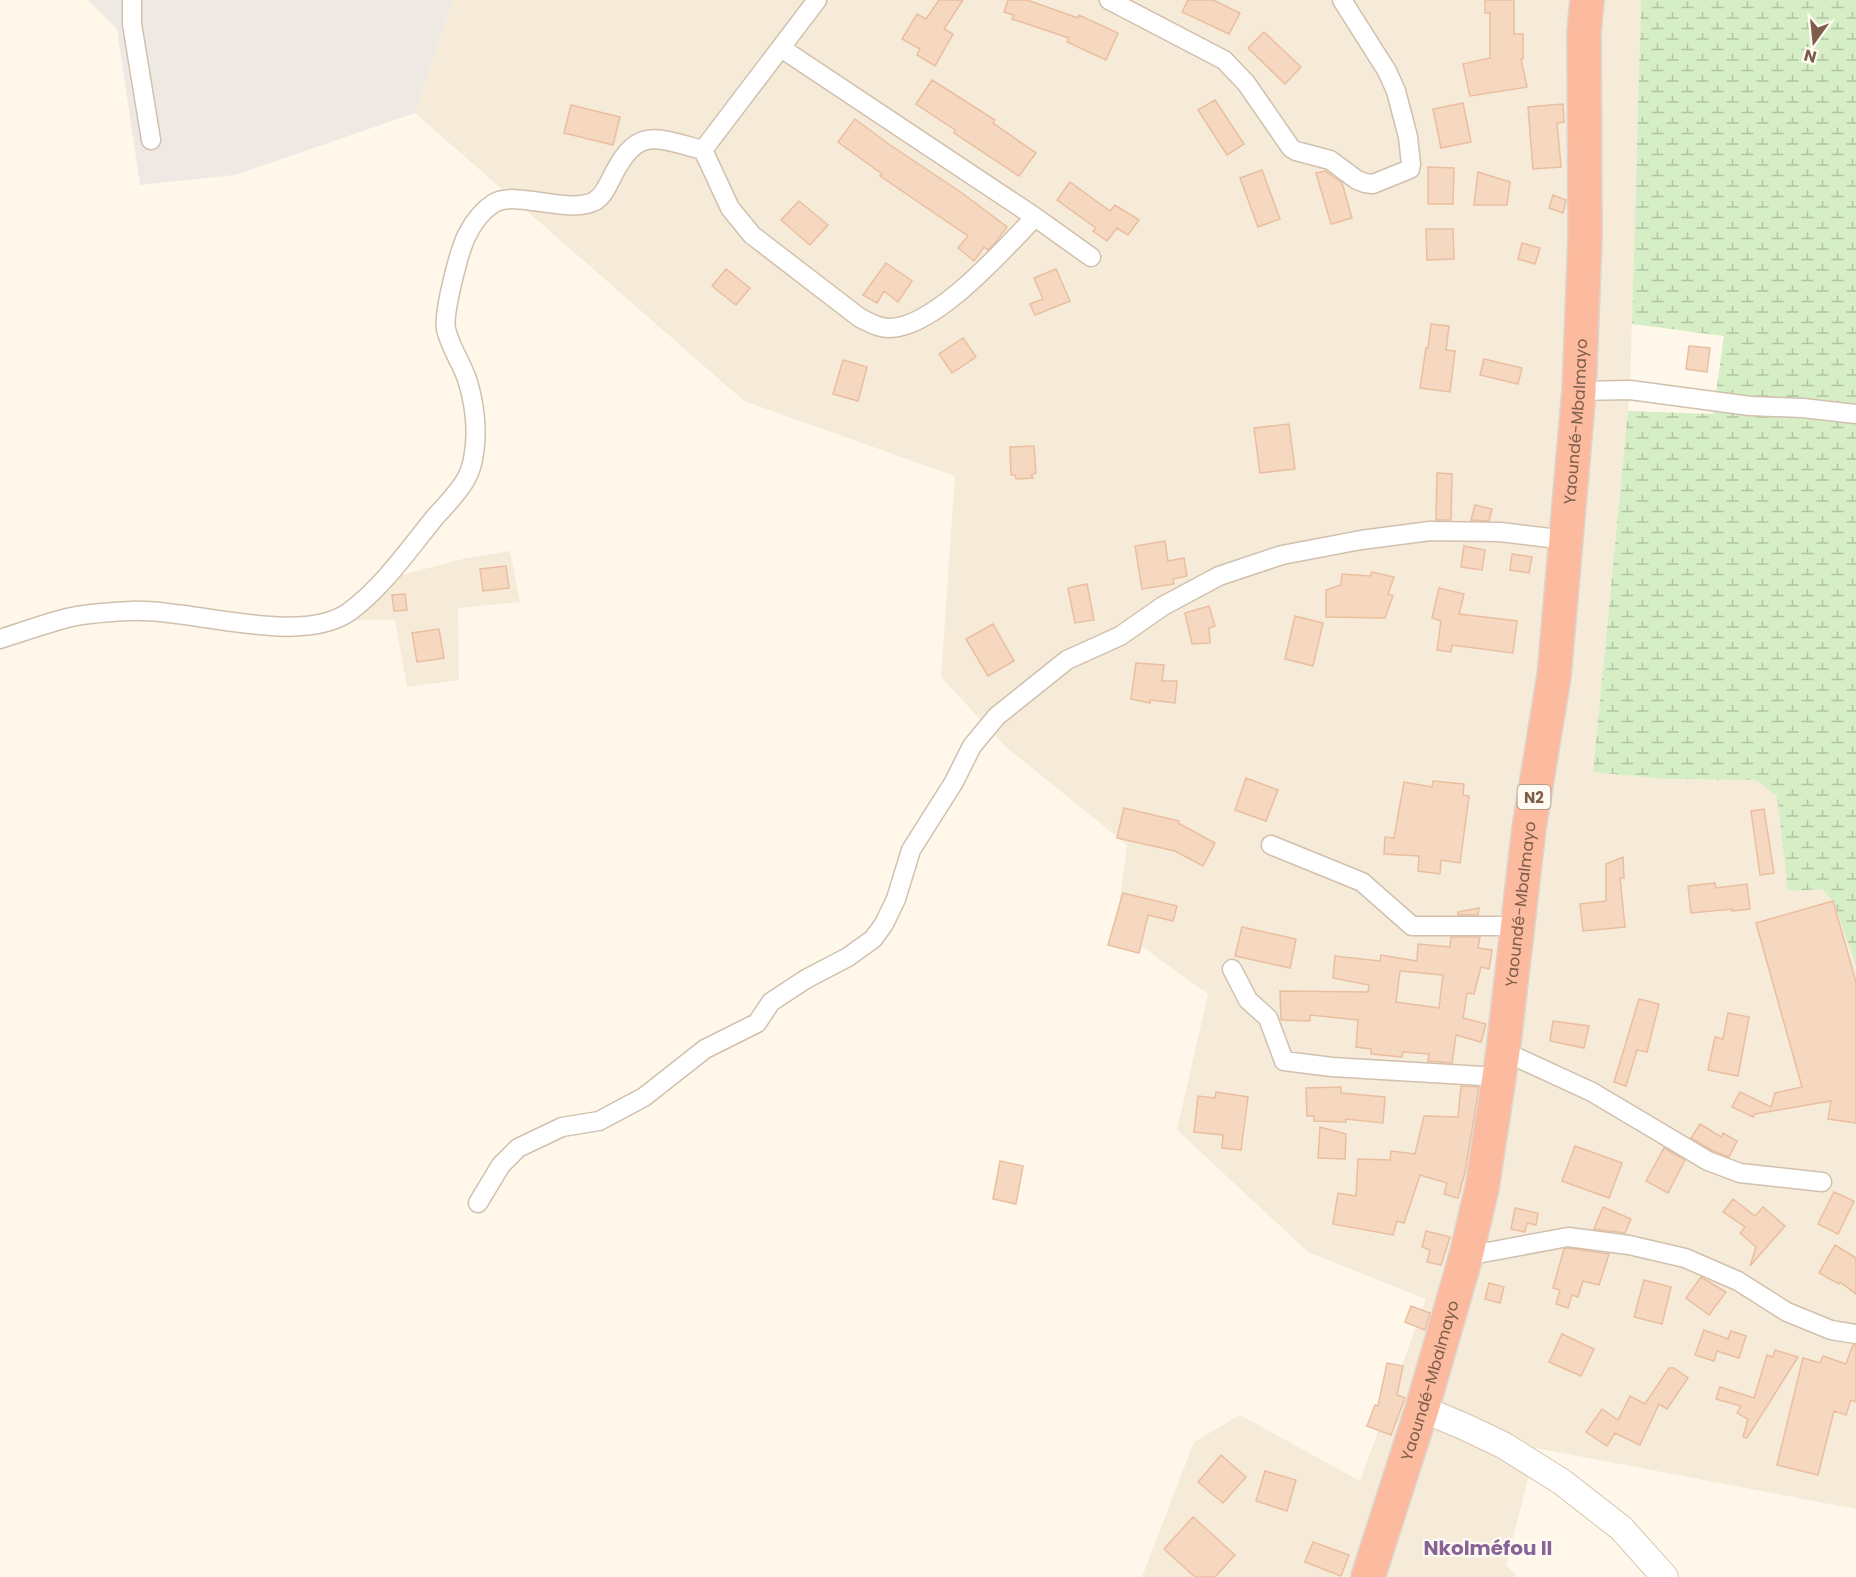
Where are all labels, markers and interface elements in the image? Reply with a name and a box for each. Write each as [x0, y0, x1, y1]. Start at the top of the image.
north arrow [1784, 12, 1844, 72]
text: N [1801, 43, 1819, 69]
street label: Yaoundé-Mbalmayo [1558, 338, 1593, 506]
road number: N2 [1518, 785, 1550, 809]
street label: Yaoundé-Mbalmayo [1499, 820, 1541, 988]
street label: Yaoundé-Mbalmayo [1395, 1297, 1464, 1464]
district label: Nkolméfou II [1424, 1534, 1553, 1562]

